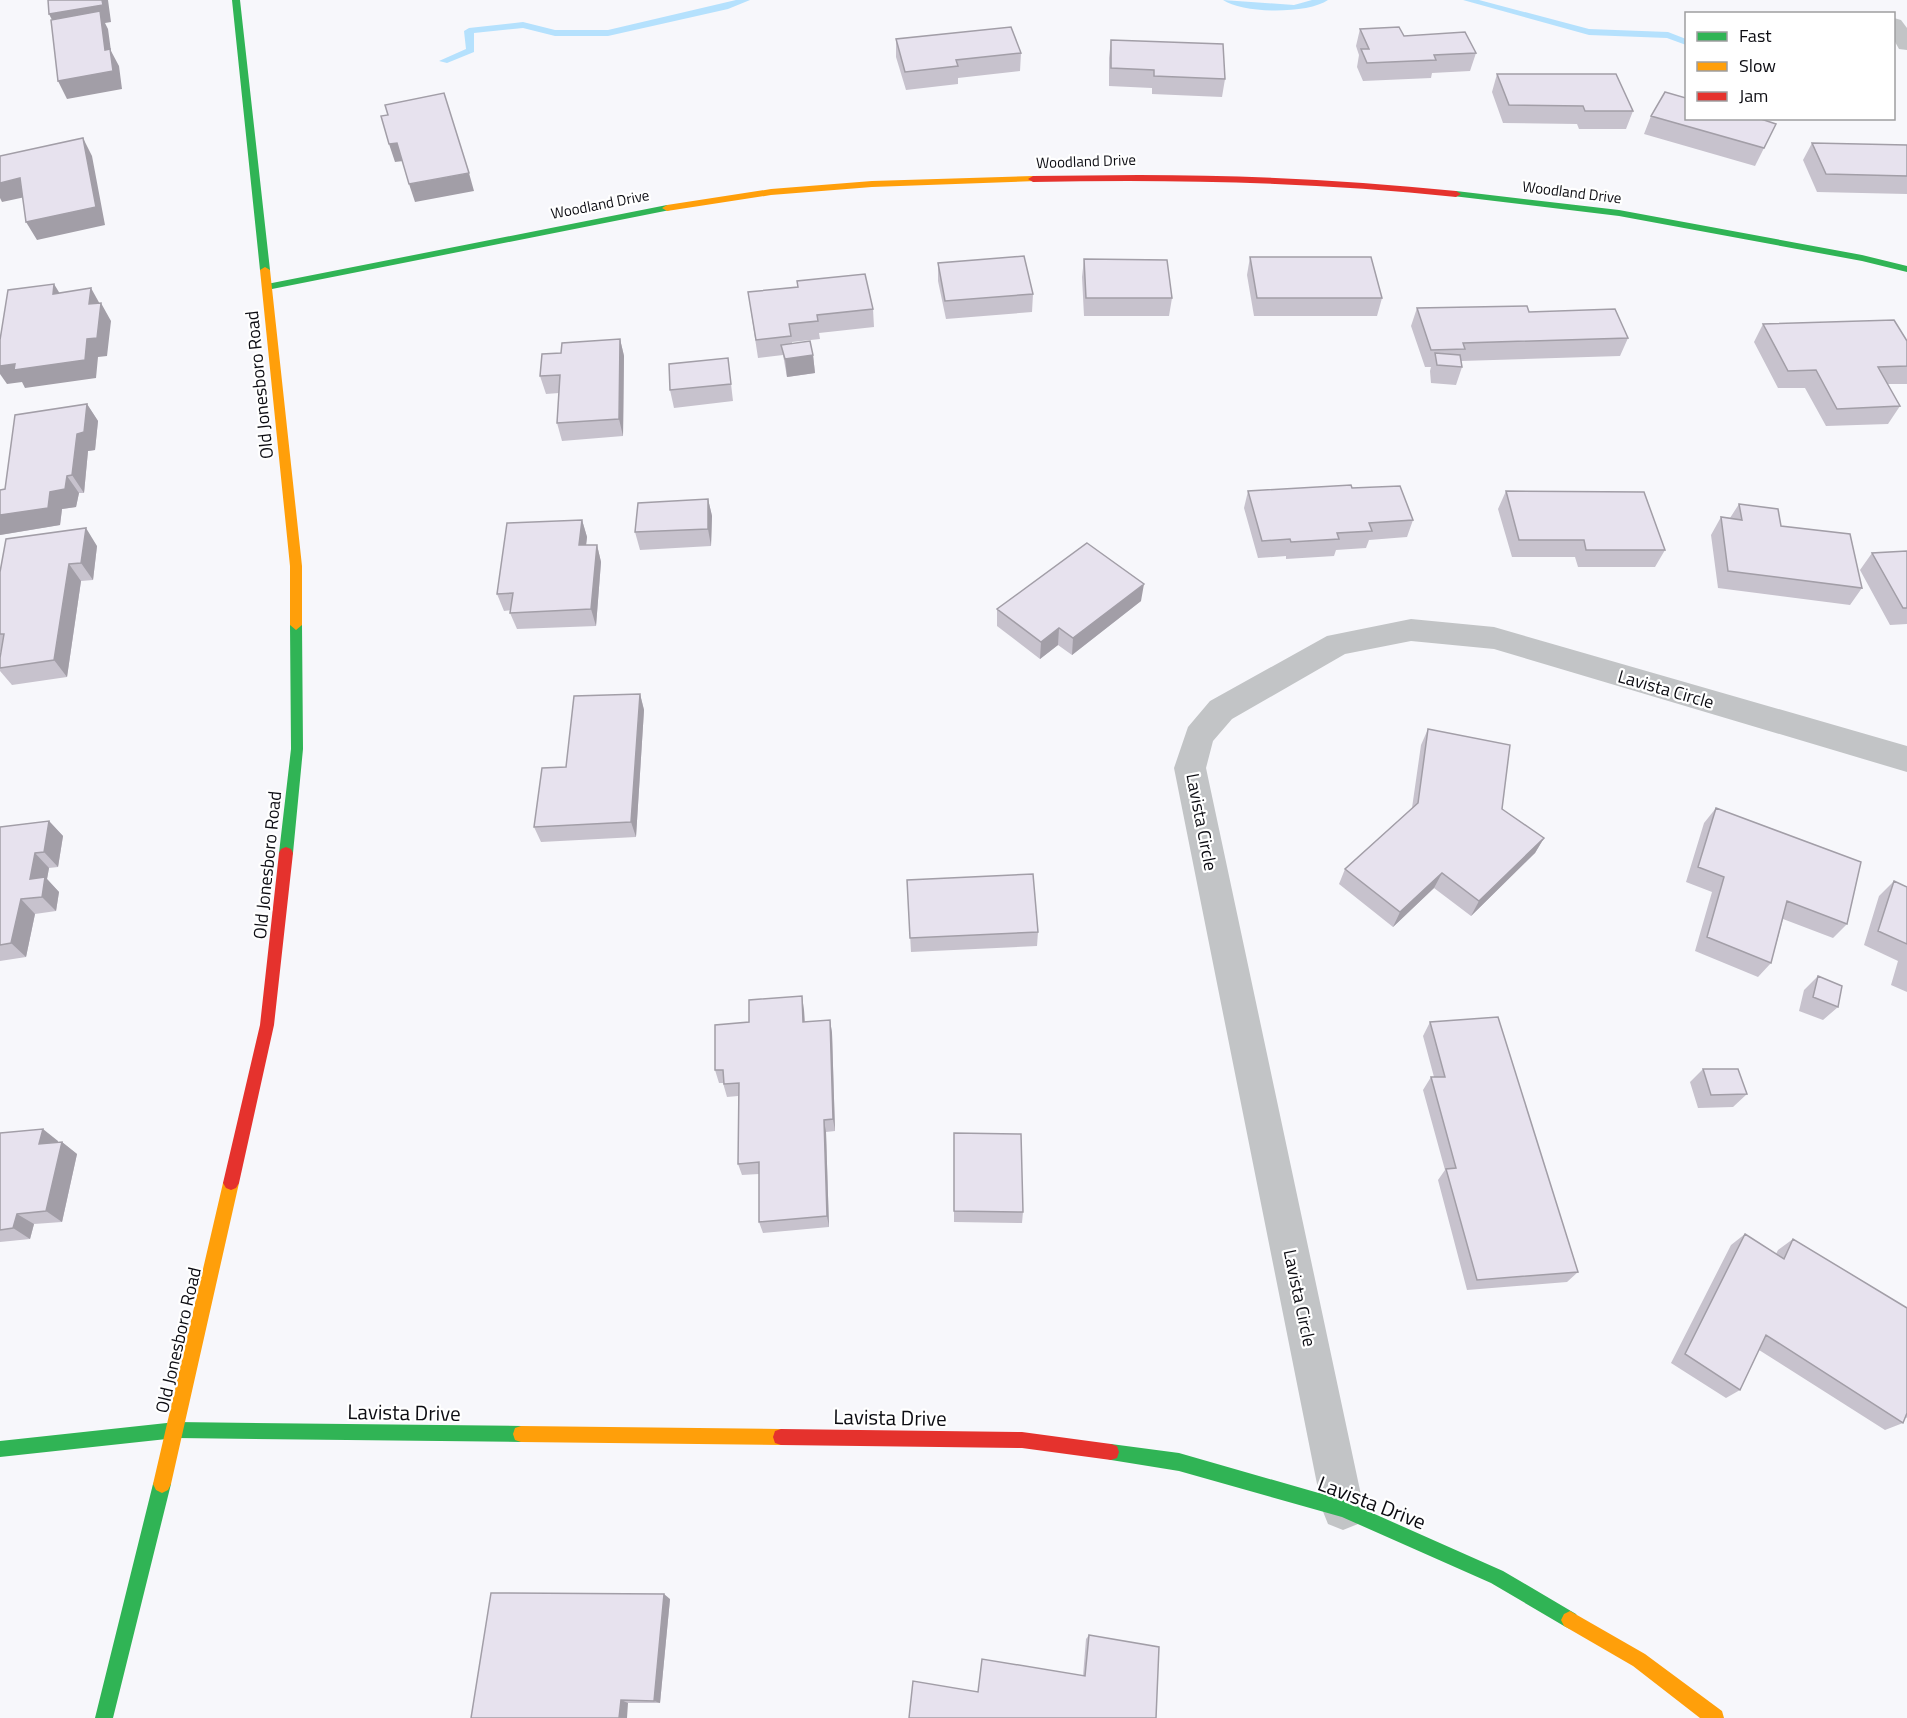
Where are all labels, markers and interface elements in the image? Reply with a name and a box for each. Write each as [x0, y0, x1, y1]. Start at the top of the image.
legend [1685, 12, 1895, 120]
text: Fast [1739, 22, 1772, 49]
text: Slow [1739, 52, 1776, 79]
text: Jam [1739, 82, 1768, 109]
street label: Woodland Drive [1036, 148, 1136, 174]
street label: Woodland Drive [1521, 175, 1623, 209]
street label: Woodland Drive [549, 183, 651, 225]
street label: Old Jonesboro Road [238, 310, 280, 460]
street label: Lavista Circle [1615, 662, 1717, 716]
street label: Lavista Circle [1179, 771, 1225, 873]
street label: Old Jonesboro Road [246, 790, 288, 940]
street label: Lavista Circle [1277, 1247, 1323, 1349]
street label: Old Jonesboro Road [148, 1265, 208, 1415]
street label: Lavista Drive [347, 1395, 461, 1429]
street label: Lavista Drive [833, 1400, 947, 1434]
street label: Lavista Drive [1313, 1467, 1431, 1537]

